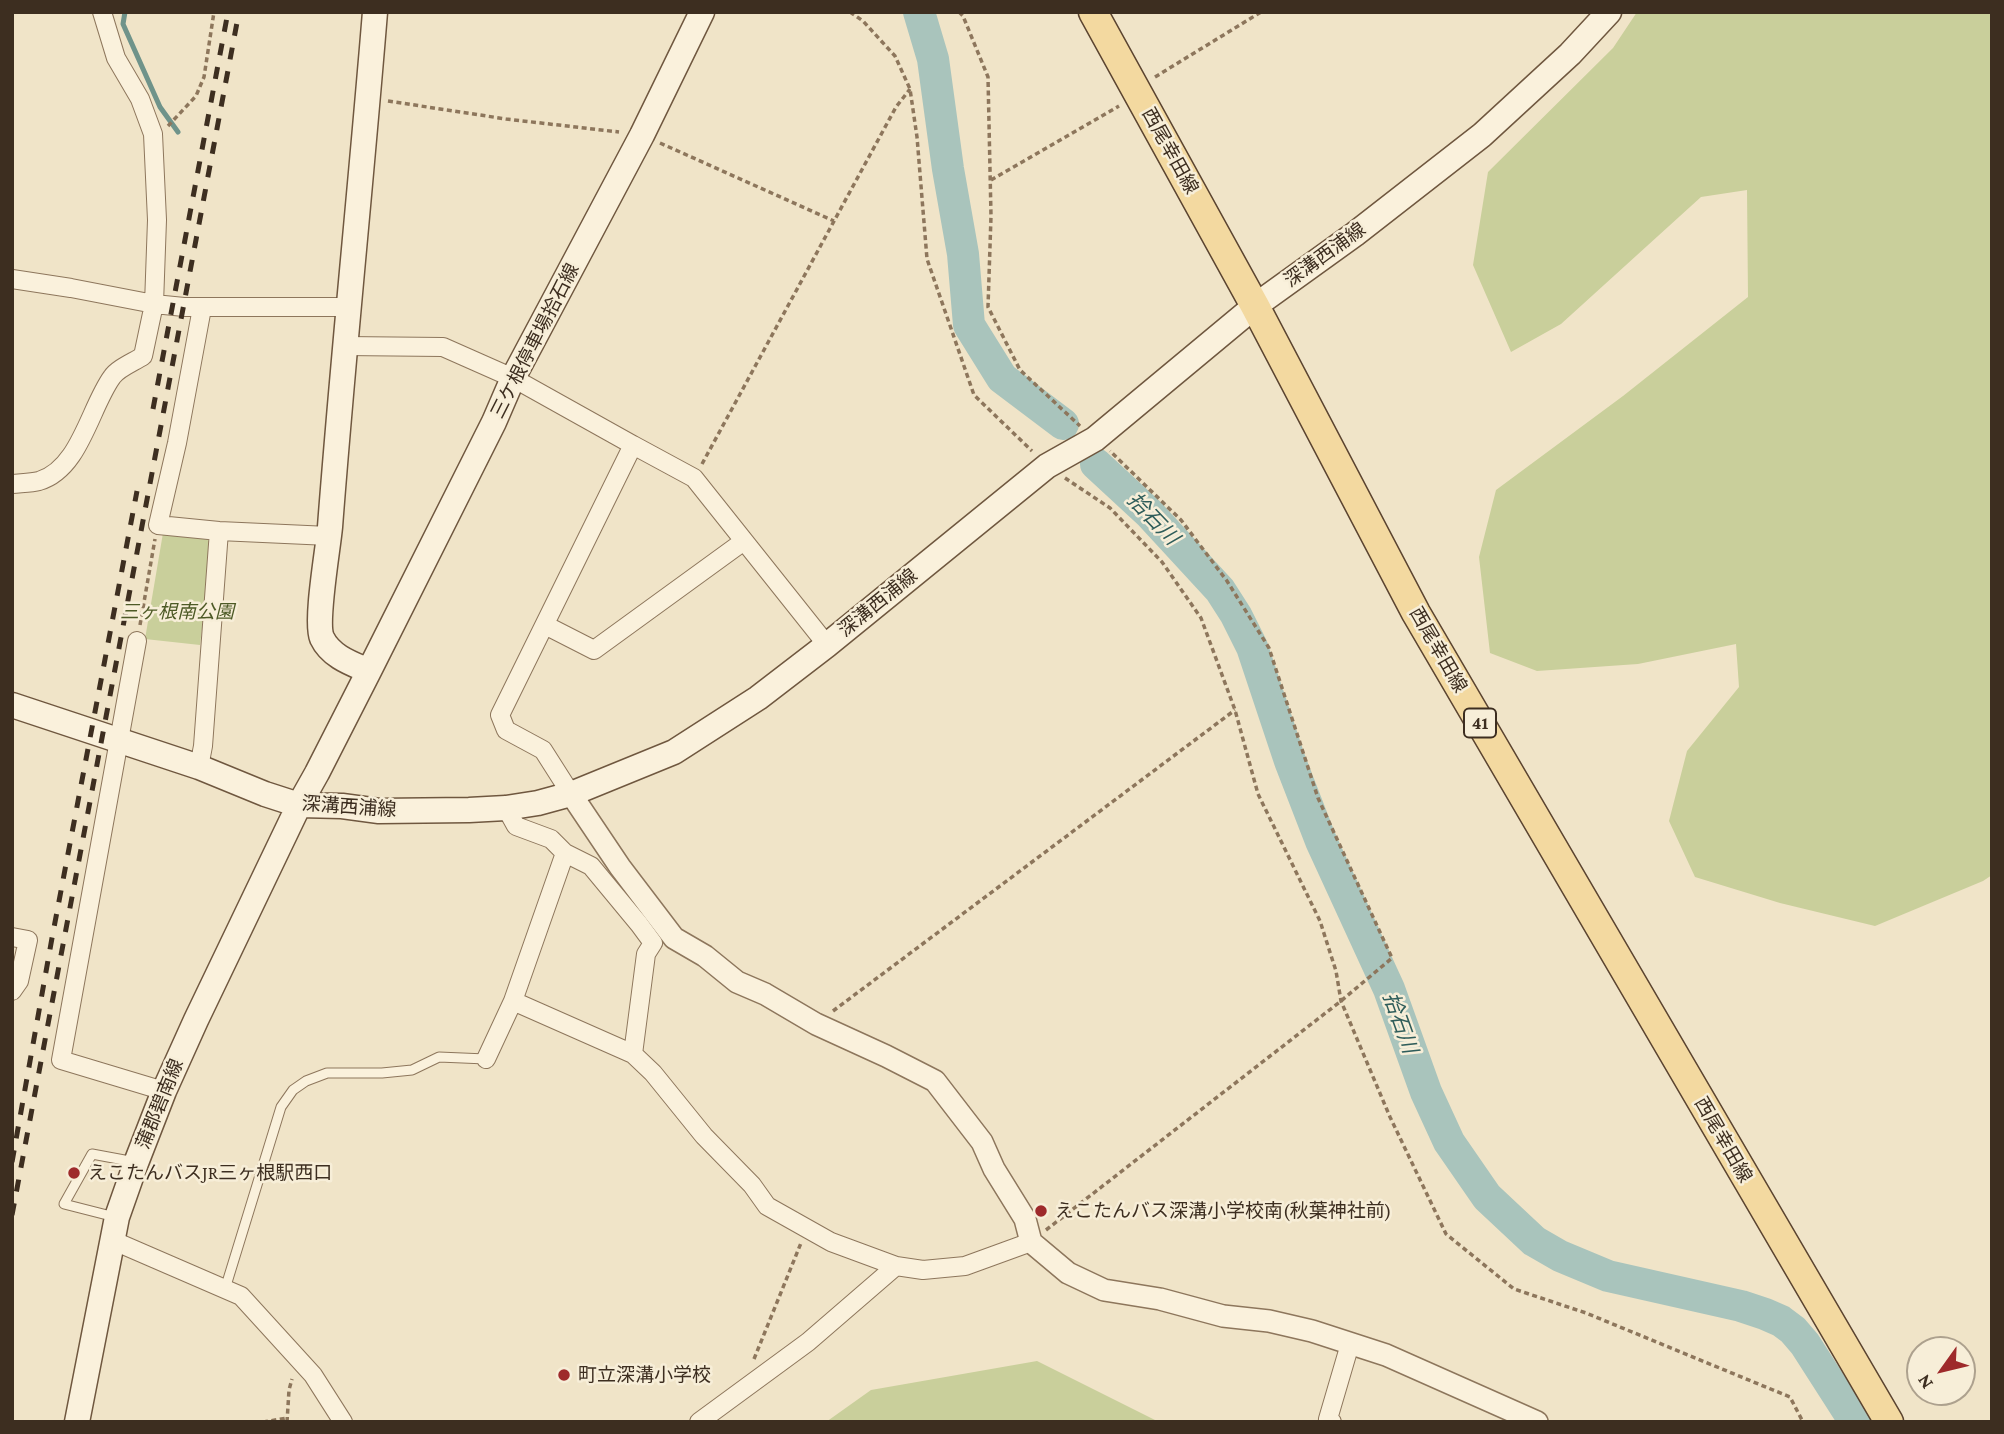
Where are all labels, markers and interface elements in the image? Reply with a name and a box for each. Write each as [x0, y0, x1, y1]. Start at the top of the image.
street label: 西尾幸田線 [1137, 104, 1203, 198]
street label: 深溝西浦線 [1280, 218, 1370, 292]
street label: 三ケ根停車場拾石線 [486, 260, 584, 422]
water label: 拾石川 [1122, 488, 1184, 550]
street label: 深溝西浦線 [834, 564, 922, 642]
park label: 三ヶ根南公園 [120, 601, 234, 623]
street label: 西尾幸田線 [1404, 603, 1472, 697]
road number: 41 [1464, 708, 1496, 738]
street label: 深溝西浦線 [301, 792, 397, 822]
water label: 拾石川 [1377, 989, 1423, 1057]
street label: 蒲郡碧南線 [132, 1056, 188, 1152]
street label: 西尾幸田線 [1689, 1093, 1757, 1187]
place label: えこたんバスJR三ヶ根駅西口 [88, 1162, 332, 1184]
marker: えこたんバスJR三ヶ根駅西口 [66, 1165, 82, 1181]
place label: えこたんバス深溝小学校南(秋葉神社前) [1055, 1200, 1391, 1222]
marker: えこたんバス深溝小学校南(秋葉神社前) [1033, 1203, 1049, 1219]
north arrow [1906, 1336, 1976, 1406]
place label: 町立深溝小学校 [578, 1364, 711, 1386]
marker: 町立深溝小学校 [556, 1367, 572, 1383]
text: N [1913, 1371, 1937, 1393]

